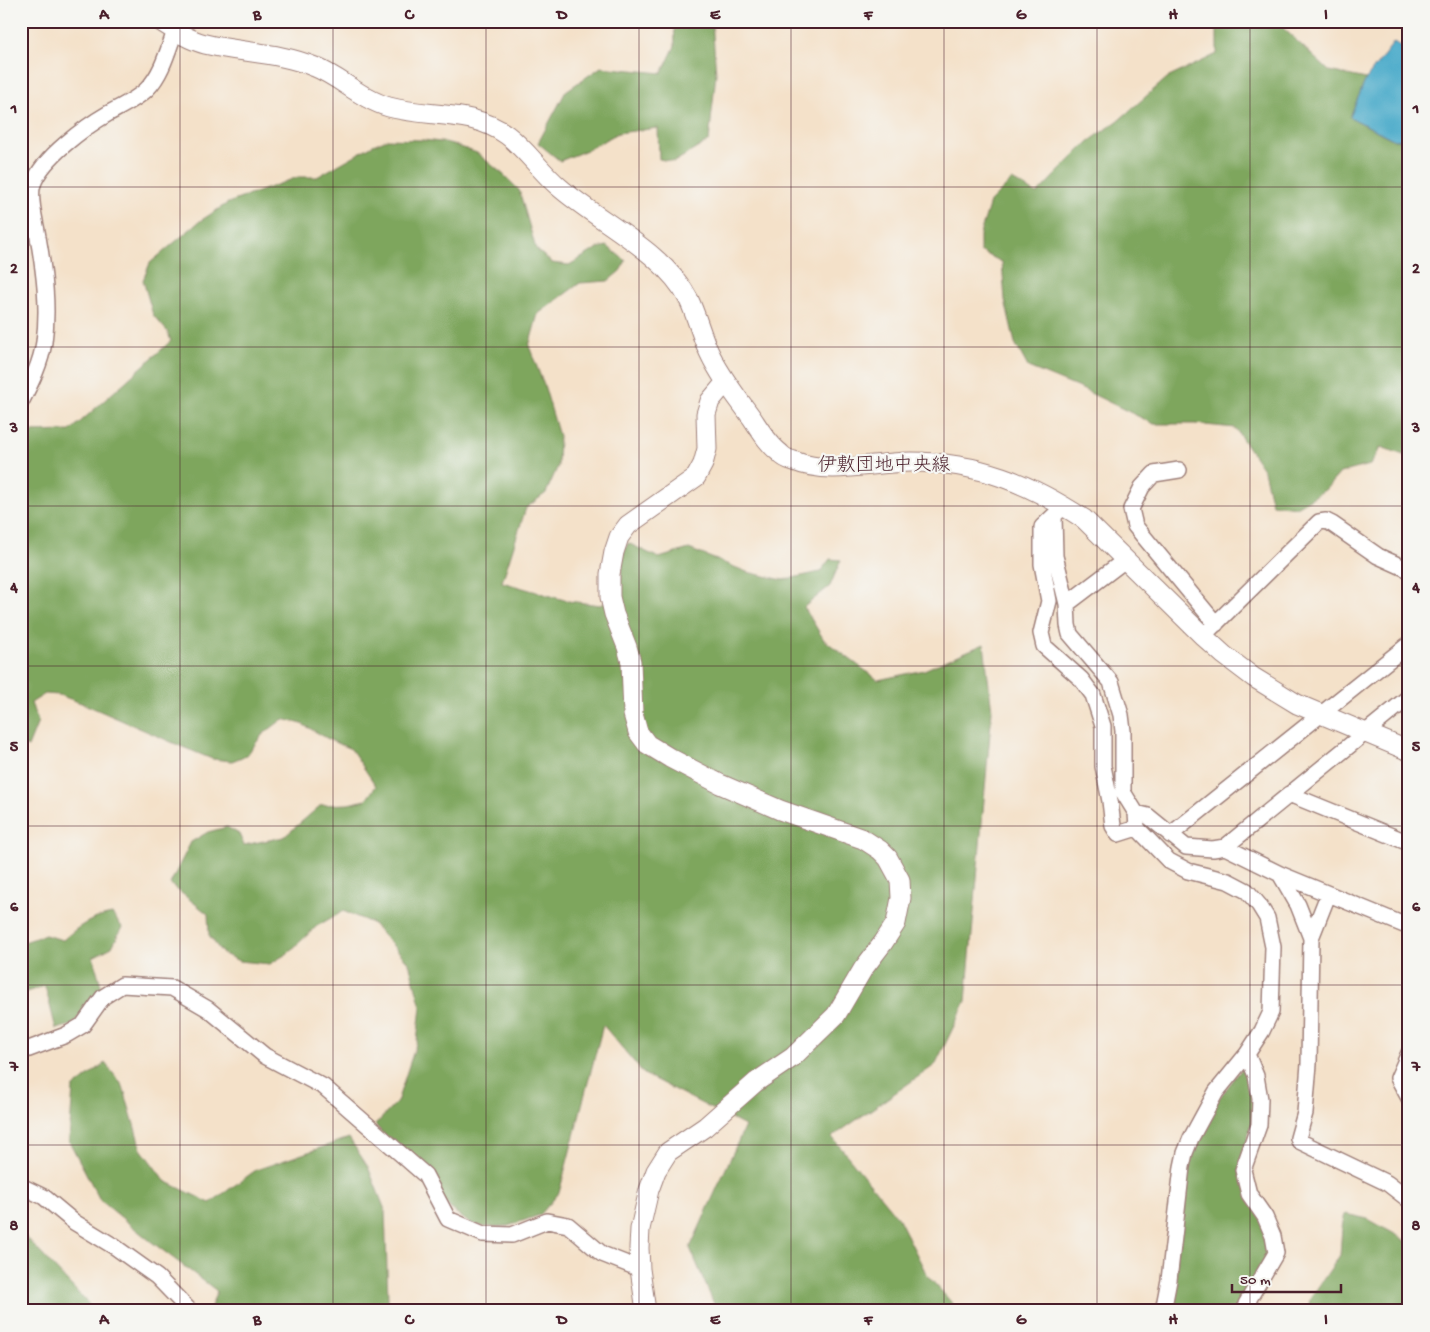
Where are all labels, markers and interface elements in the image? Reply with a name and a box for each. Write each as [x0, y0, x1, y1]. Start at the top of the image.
text: A [98, 7, 110, 26]
text: B [252, 7, 262, 26]
text: C [404, 7, 415, 26]
text: D [555, 7, 568, 26]
text: E [710, 7, 721, 26]
text: F [863, 7, 874, 26]
text: G [1016, 7, 1027, 26]
text: H [1168, 7, 1178, 26]
text: I [1324, 7, 1328, 26]
text: 1 [10, 101, 17, 120]
text: 1 [1412, 101, 1419, 120]
text: 2 [10, 261, 18, 280]
text: 2 [1412, 261, 1420, 280]
text: 3 [9, 420, 18, 439]
text: 3 [1411, 420, 1420, 439]
street label: 伊敷団地中央線 [817, 454, 951, 478]
text: 4 [9, 580, 18, 599]
text: 4 [1411, 580, 1420, 599]
text: 5 [10, 739, 19, 758]
text: 5 [1412, 739, 1421, 758]
text: 6 [10, 899, 19, 918]
text: 6 [1412, 899, 1421, 918]
text: 7 [9, 1059, 19, 1078]
text: 7 [1411, 1059, 1421, 1078]
text: 8 [10, 1218, 19, 1237]
text: 8 [1412, 1218, 1421, 1237]
scale bar [1232, 1262, 1341, 1294]
text: 50 m [1240, 1272, 1271, 1290]
text: A [98, 1312, 110, 1331]
text: B [252, 1312, 262, 1331]
text: C [404, 1312, 415, 1331]
text: D [555, 1312, 568, 1331]
text: E [710, 1312, 721, 1331]
text: F [863, 1312, 874, 1331]
text: G [1016, 1312, 1027, 1331]
text: H [1168, 1312, 1178, 1331]
text: I [1324, 1312, 1328, 1331]

